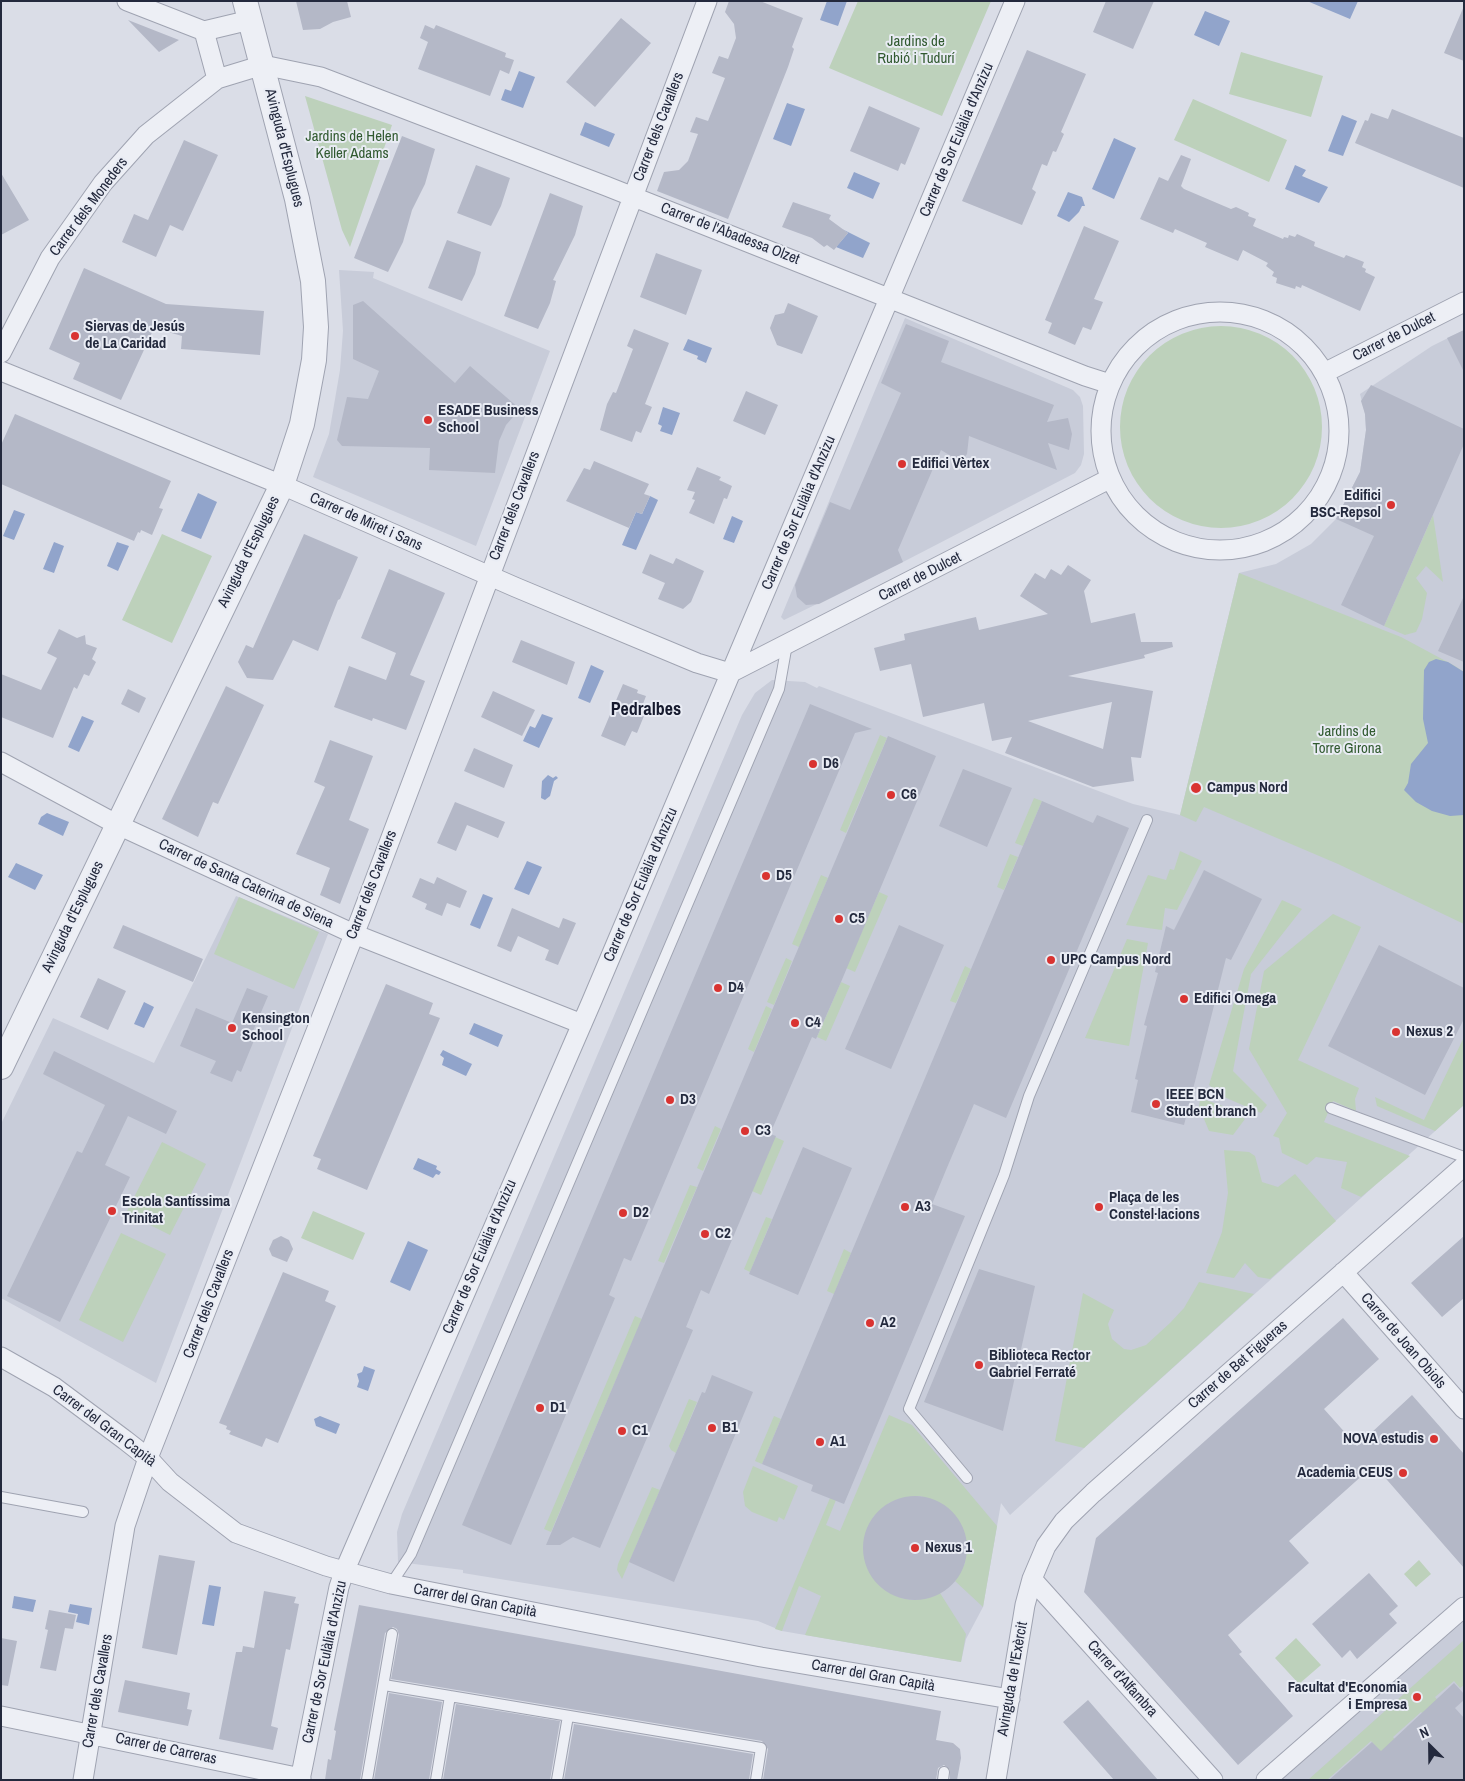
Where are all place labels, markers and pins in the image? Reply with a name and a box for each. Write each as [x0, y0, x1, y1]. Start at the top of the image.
place label: Siervas de Jesús de La Caridad [85, 318, 185, 353]
marker: Siervas de Jesús de La Caridad [69, 330, 81, 342]
place label: ESADE Business School [438, 402, 538, 437]
marker: ESADE Business School [422, 414, 434, 426]
place label: Edifici Vèrtex [912, 455, 989, 473]
marker: Edifici Vèrtex [896, 458, 908, 470]
place label: Edifici BSC-Repsol [1310, 487, 1381, 522]
marker: Edifici BSC-Repsol [1385, 499, 1397, 511]
place label: D6 [823, 755, 839, 773]
marker: D6 [807, 758, 819, 770]
place label: Campus Nord [1207, 779, 1288, 797]
marker: Campus Nord [1189, 781, 1203, 795]
place label: C6 [901, 786, 917, 804]
marker: C6 [885, 789, 897, 801]
place label: D5 [776, 867, 792, 885]
marker: D5 [760, 870, 772, 882]
place label: C5 [849, 910, 865, 928]
marker: C5 [833, 913, 845, 925]
place label: UPC Campus Nord [1061, 951, 1171, 969]
marker: UPC Campus Nord [1045, 954, 1057, 966]
place label: D4 [728, 979, 744, 997]
marker: D4 [712, 982, 724, 994]
place label: Edifici Omega [1194, 990, 1276, 1008]
marker: Edifici Omega [1178, 993, 1190, 1005]
place label: Kensington School [242, 1010, 310, 1045]
place label: C4 [805, 1014, 821, 1032]
marker: C4 [789, 1017, 801, 1029]
marker: Kensington School [226, 1022, 238, 1034]
place label: Nexus 2 [1406, 1023, 1453, 1041]
marker: Nexus 2 [1390, 1026, 1402, 1038]
place label: IEEE BCN Student branch [1166, 1086, 1256, 1121]
place label: D3 [680, 1091, 696, 1109]
marker: D3 [664, 1094, 676, 1106]
marker: IEEE BCN Student branch [1150, 1098, 1162, 1110]
place label: C3 [755, 1122, 771, 1140]
marker: C3 [739, 1125, 751, 1137]
place label: Plaça de les Constel·lacions [1109, 1189, 1200, 1224]
place label: Escola Santíssima Trinitat [122, 1193, 230, 1228]
place label: A3 [915, 1198, 931, 1216]
marker: A3 [899, 1201, 911, 1213]
marker: Plaça de les Constel·lacions [1093, 1201, 1105, 1213]
place label: D2 [633, 1204, 649, 1222]
marker: Escola Santíssima Trinitat [106, 1205, 118, 1217]
marker: D2 [617, 1207, 629, 1219]
place label: C2 [715, 1225, 731, 1243]
marker: C2 [699, 1228, 711, 1240]
place label: A2 [880, 1314, 896, 1332]
marker: A2 [864, 1317, 876, 1329]
place label: Biblioteca Rector Gabriel Ferraté [989, 1347, 1090, 1382]
marker: Biblioteca Rector Gabriel Ferraté [973, 1359, 985, 1371]
place label: D1 [550, 1399, 566, 1417]
marker: D1 [534, 1402, 546, 1414]
place label: B1 [722, 1419, 738, 1437]
place label: C1 [632, 1422, 648, 1440]
marker: B1 [706, 1422, 718, 1434]
marker: C1 [616, 1425, 628, 1437]
place label: NOVA estudis [1343, 1430, 1424, 1448]
place label: A1 [830, 1433, 846, 1451]
marker: NOVA estudis [1428, 1433, 1440, 1445]
marker: A1 [814, 1436, 826, 1448]
place label: Academia CEUS [1297, 1464, 1393, 1482]
marker: Academia CEUS [1397, 1467, 1409, 1479]
place label: Nexus 1 [925, 1539, 972, 1557]
marker: Nexus 1 [909, 1542, 921, 1554]
place label: Facultat d'Economia i Empresa [1288, 1679, 1407, 1714]
marker: Facultat d'Economia i Empresa [1411, 1691, 1423, 1703]

